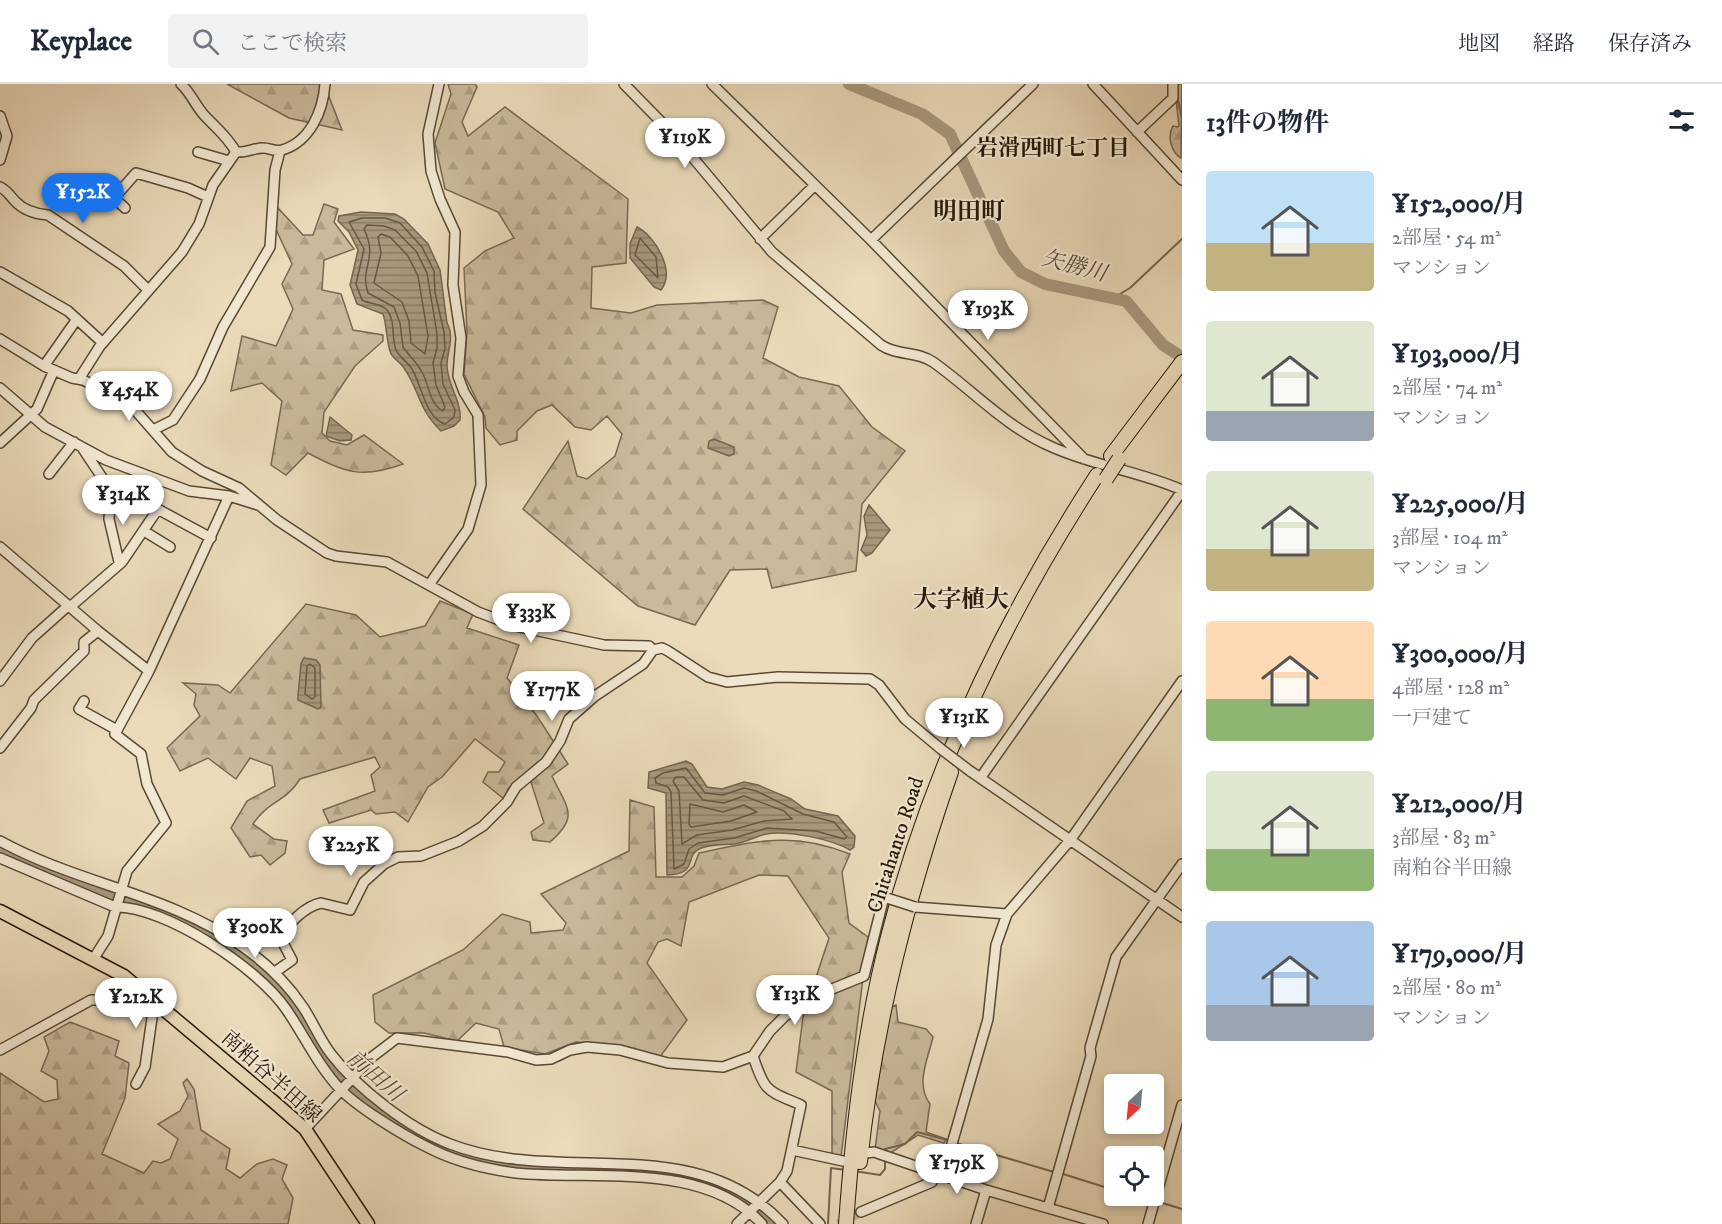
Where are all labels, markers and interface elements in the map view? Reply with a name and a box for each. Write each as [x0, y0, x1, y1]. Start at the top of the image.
search box [168, 14, 588, 68]
text: Keyplace [30, 24, 132, 59]
icon: search [189, 25, 222, 58]
text: ここで検索 [237, 30, 347, 57]
text: 地図 [1458, 31, 1500, 57]
text: 経路 [1533, 31, 1575, 57]
text: 保存済み [1608, 31, 1692, 57]
icon: filters [1665, 104, 1698, 137]
text: 13件の物件 [1206, 107, 1329, 140]
pin: ¥119K [643, 118, 727, 169]
text: ¥119K [659, 125, 711, 150]
district label: 岩滑西町七丁目 [976, 135, 1130, 162]
pin: ¥152K [41, 173, 125, 224]
text: ¥152K [56, 180, 110, 205]
text: ¥152,000/月 [1392, 188, 1527, 221]
icon: home [1254, 195, 1326, 267]
district label: 明田町 [933, 197, 1005, 227]
text: 2部屋 · 54 m² [1392, 226, 1501, 251]
water label: 矢勝川 [1039, 244, 1111, 288]
text: マンション [1392, 256, 1491, 281]
pin: ¥193K [946, 290, 1030, 341]
text: ¥193K [962, 297, 1014, 322]
text: ¥193,000/月 [1392, 338, 1524, 371]
icon: home [1254, 345, 1326, 417]
pin: ¥454K [87, 371, 171, 422]
text: 2部屋 · 74 m² [1392, 376, 1502, 401]
text: ¥454K [99, 378, 159, 403]
text: マンション [1392, 406, 1491, 431]
pin: ¥314K [81, 475, 165, 526]
text: ¥314K [96, 482, 150, 507]
text: ¥225,000/月 [1392, 488, 1529, 521]
icon: home [1254, 495, 1326, 567]
text: 3部屋 · 104 m² [1392, 526, 1508, 551]
text: マンション [1392, 556, 1491, 581]
district label: 大字植大 [913, 585, 1009, 615]
pin: ¥333K [489, 593, 573, 644]
text: ¥333K [506, 600, 556, 625]
text: ¥300,000/月 [1392, 638, 1529, 671]
icon: home [1254, 645, 1326, 717]
pin: ¥177K [510, 671, 594, 722]
text: 4部屋 · 128 m² [1392, 676, 1509, 701]
text: ¥177K [524, 678, 580, 703]
pin: ¥131K [922, 698, 1006, 749]
text: ¥131K [939, 705, 989, 730]
text: 一戸建て [1392, 706, 1472, 731]
street label: Chitahanto Road [862, 773, 930, 916]
text: ¥212,000/月 [1392, 788, 1527, 821]
icon: home [1254, 795, 1326, 867]
pin: ¥225K [309, 826, 393, 877]
text: 3部屋 · 83 m² [1392, 826, 1496, 851]
text: ¥225K [323, 833, 379, 858]
text: 南粕谷半田線 [1392, 856, 1512, 881]
pin: ¥300K [213, 908, 297, 959]
text: ¥300K [227, 915, 283, 940]
text: ¥179,000/月 [1392, 938, 1528, 971]
icon: home [1254, 945, 1326, 1017]
pin: ¥131K [753, 975, 837, 1026]
text: 2部屋 · 80 m² [1392, 976, 1501, 1001]
pin: ¥212K [94, 978, 178, 1029]
text: ¥131K [770, 982, 820, 1007]
text: ¥212K [109, 985, 163, 1010]
text: マンション [1392, 1006, 1491, 1031]
street label: 南粕谷半田線 [215, 1025, 327, 1129]
water label: 前田川 [341, 1044, 410, 1109]
north arrow [1104, 1074, 1164, 1134]
map controls [1104, 1074, 1164, 1206]
pin: ¥179K [915, 1144, 999, 1195]
button: locate [1104, 1146, 1164, 1206]
text: ¥179K [929, 1151, 985, 1176]

